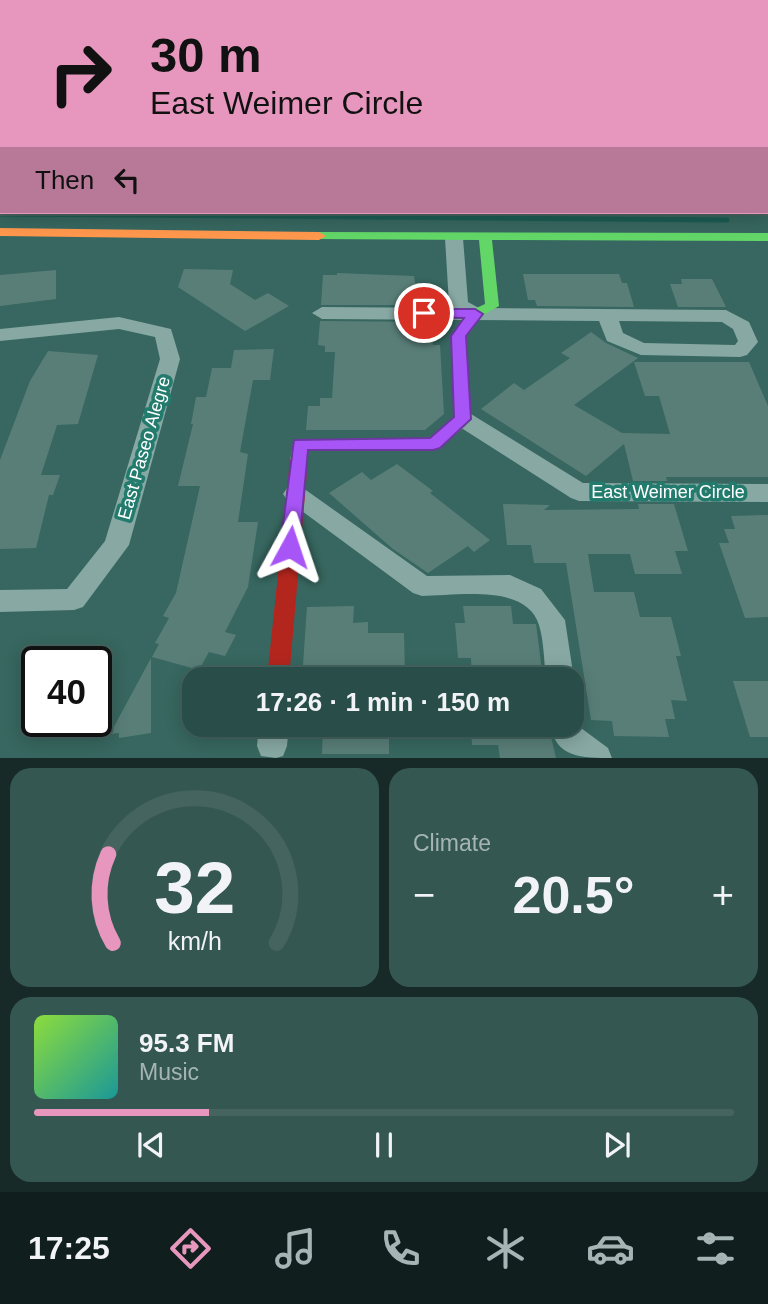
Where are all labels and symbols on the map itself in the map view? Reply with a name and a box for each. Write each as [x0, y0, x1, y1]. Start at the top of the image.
pin [394, 283, 454, 343]
street label: East Paseo Alegre [114, 374, 174, 522]
street label: East Weimer Circle [591, 482, 745, 502]
position arrow [253, 510, 327, 584]
speed limit sign: 40 [21, 646, 112, 737]

